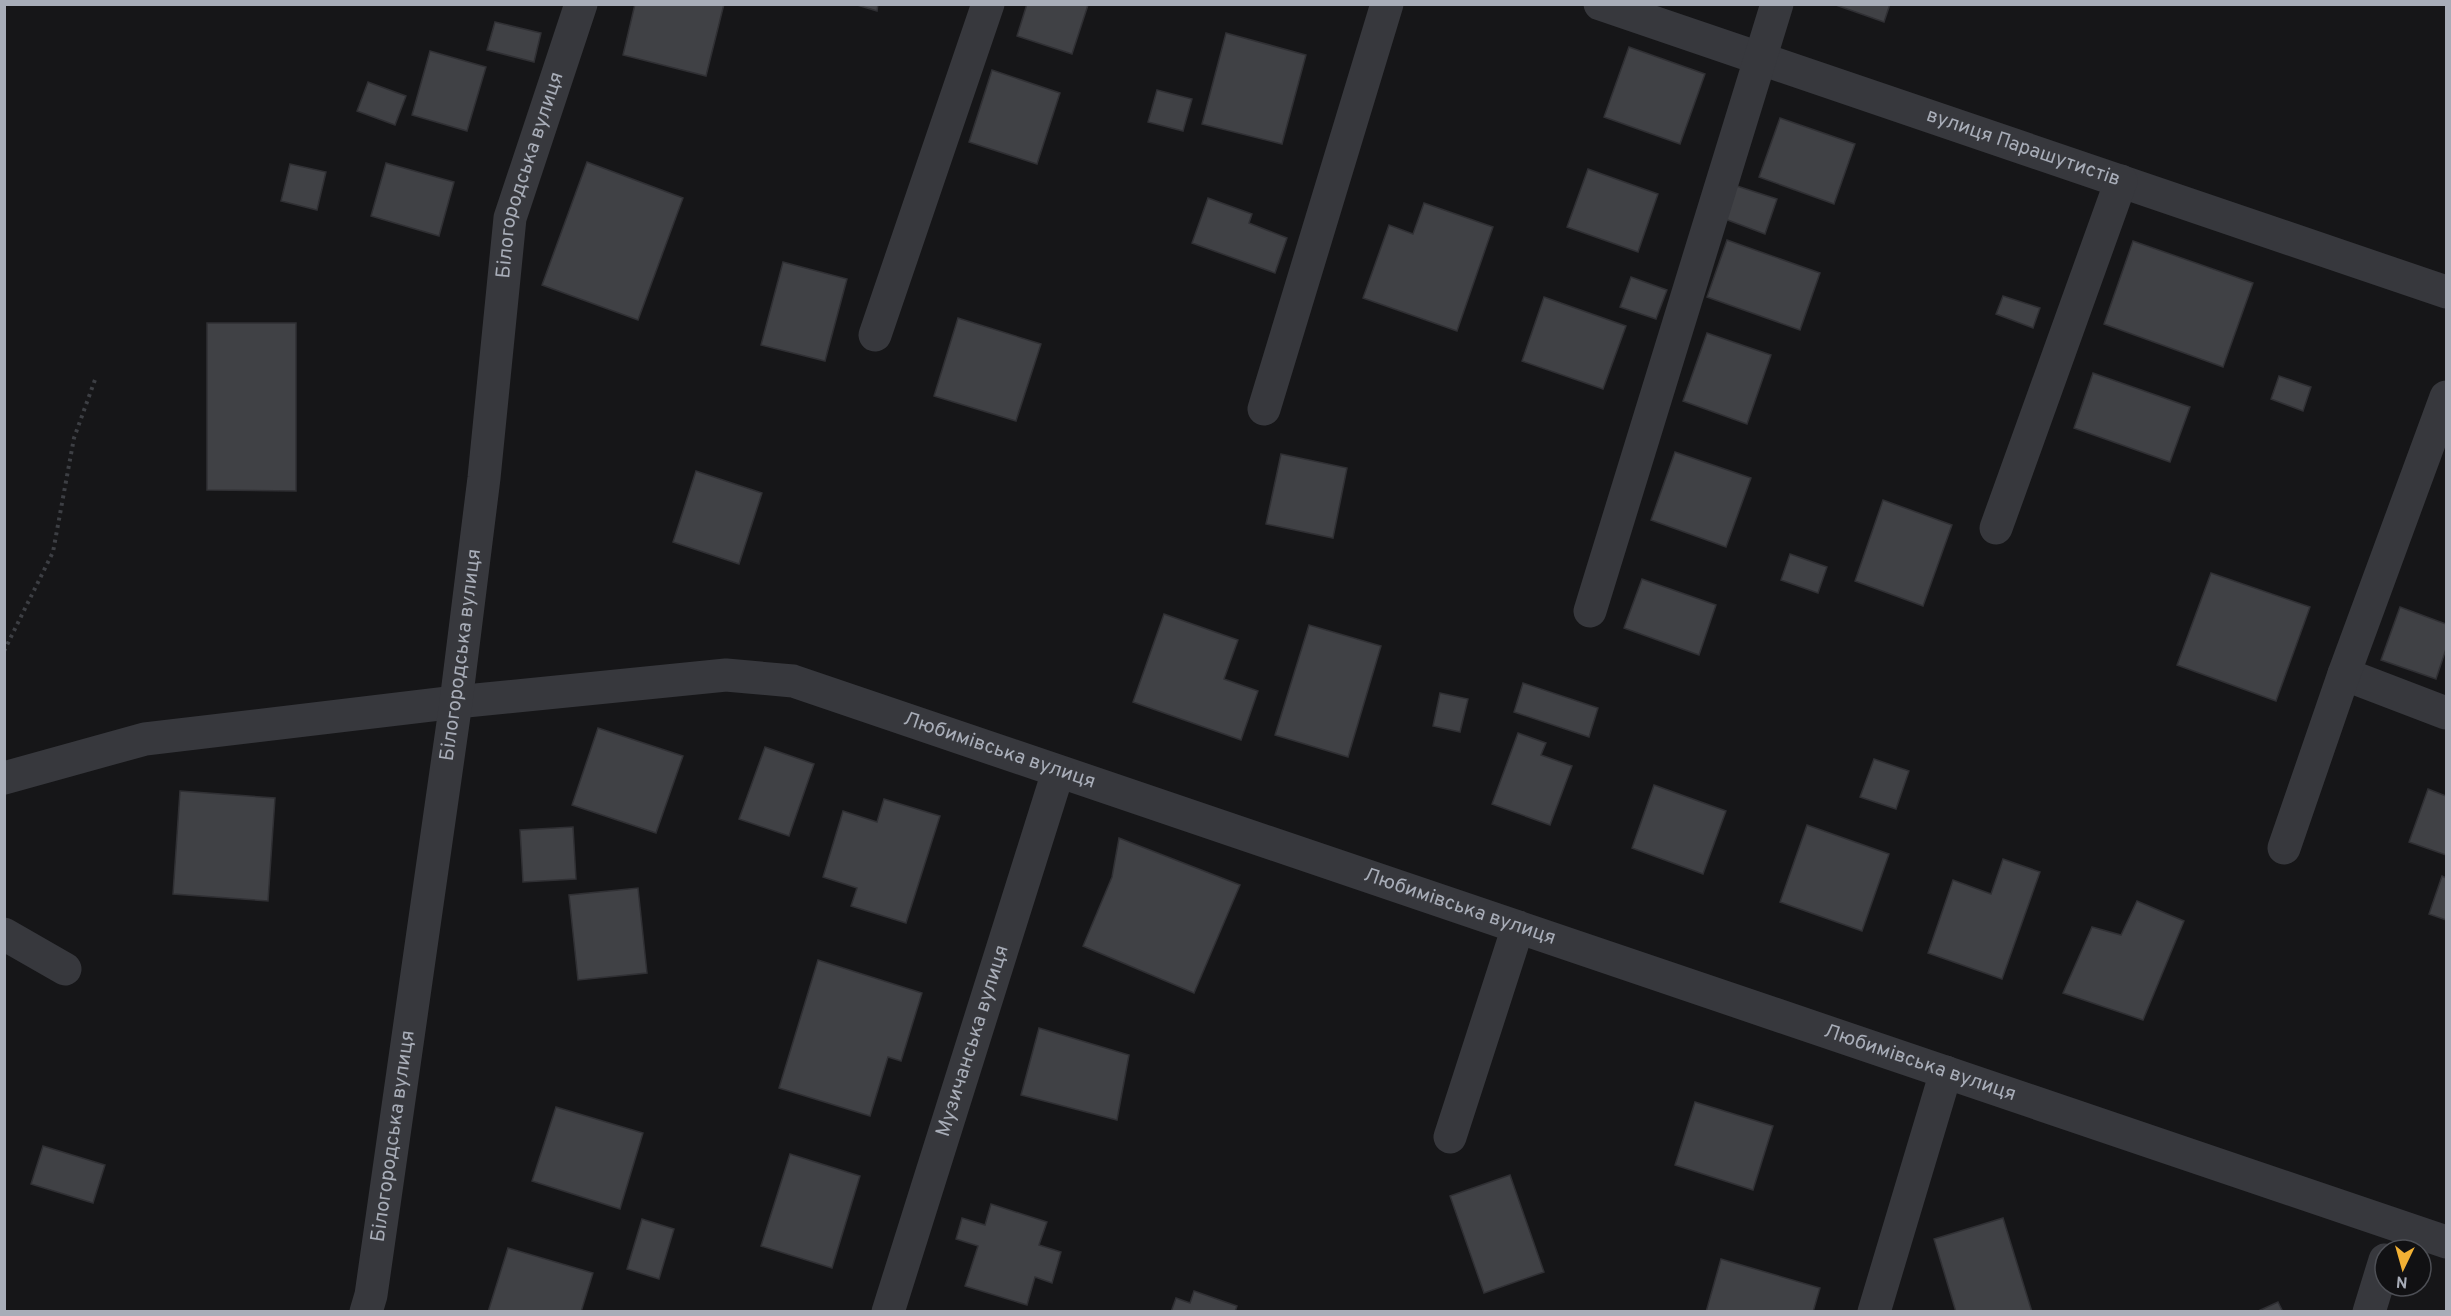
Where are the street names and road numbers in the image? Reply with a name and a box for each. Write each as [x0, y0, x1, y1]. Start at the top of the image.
street label: Білогородська вулиця [491, 69, 571, 280]
street label: вулиця Парашутистів [1923, 103, 2124, 193]
street label: Білогородська вулиця [435, 547, 488, 763]
street label: Любимівська вулиця [900, 706, 1099, 796]
street label: Любимівська вулиця [1360, 863, 1559, 952]
street label: Музичанська вулиця [931, 942, 1016, 1140]
street label: Любимівська вулиця [1820, 1019, 2019, 1108]
street label: Білогородська вулиця [366, 1029, 422, 1244]

